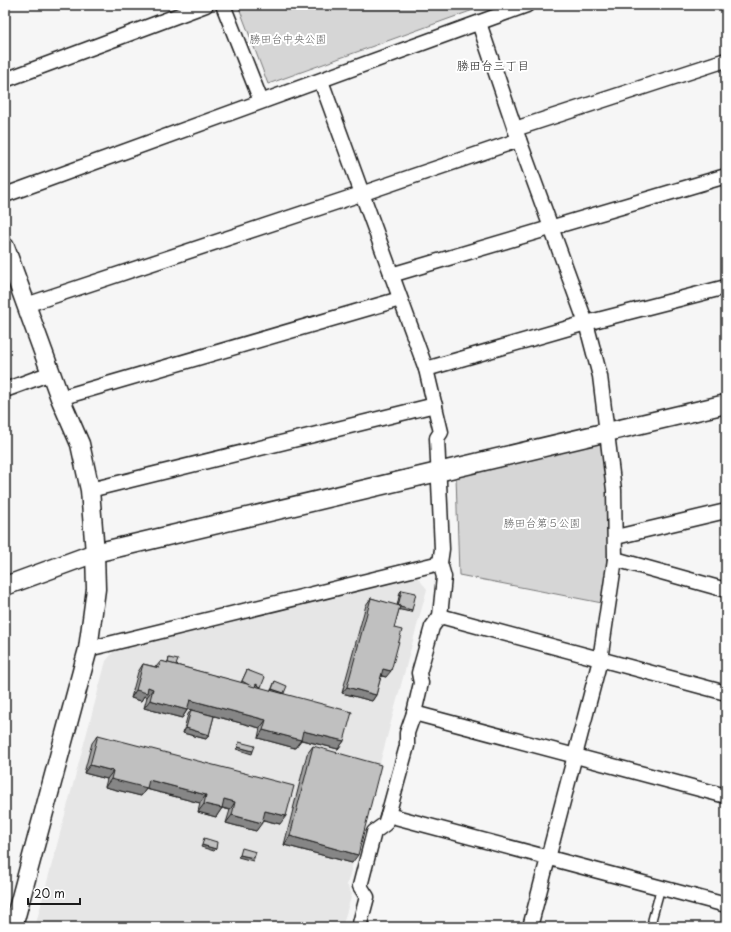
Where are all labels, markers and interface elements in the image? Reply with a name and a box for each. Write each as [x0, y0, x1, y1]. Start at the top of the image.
park label: 勝田台中央公園 [250, 30, 327, 47]
district label: 勝田台三丁目 [457, 56, 529, 74]
park label: 勝田台第５公園 [504, 514, 581, 531]
scale bar [28, 880, 80, 906]
text: 20 m [34, 884, 65, 902]

